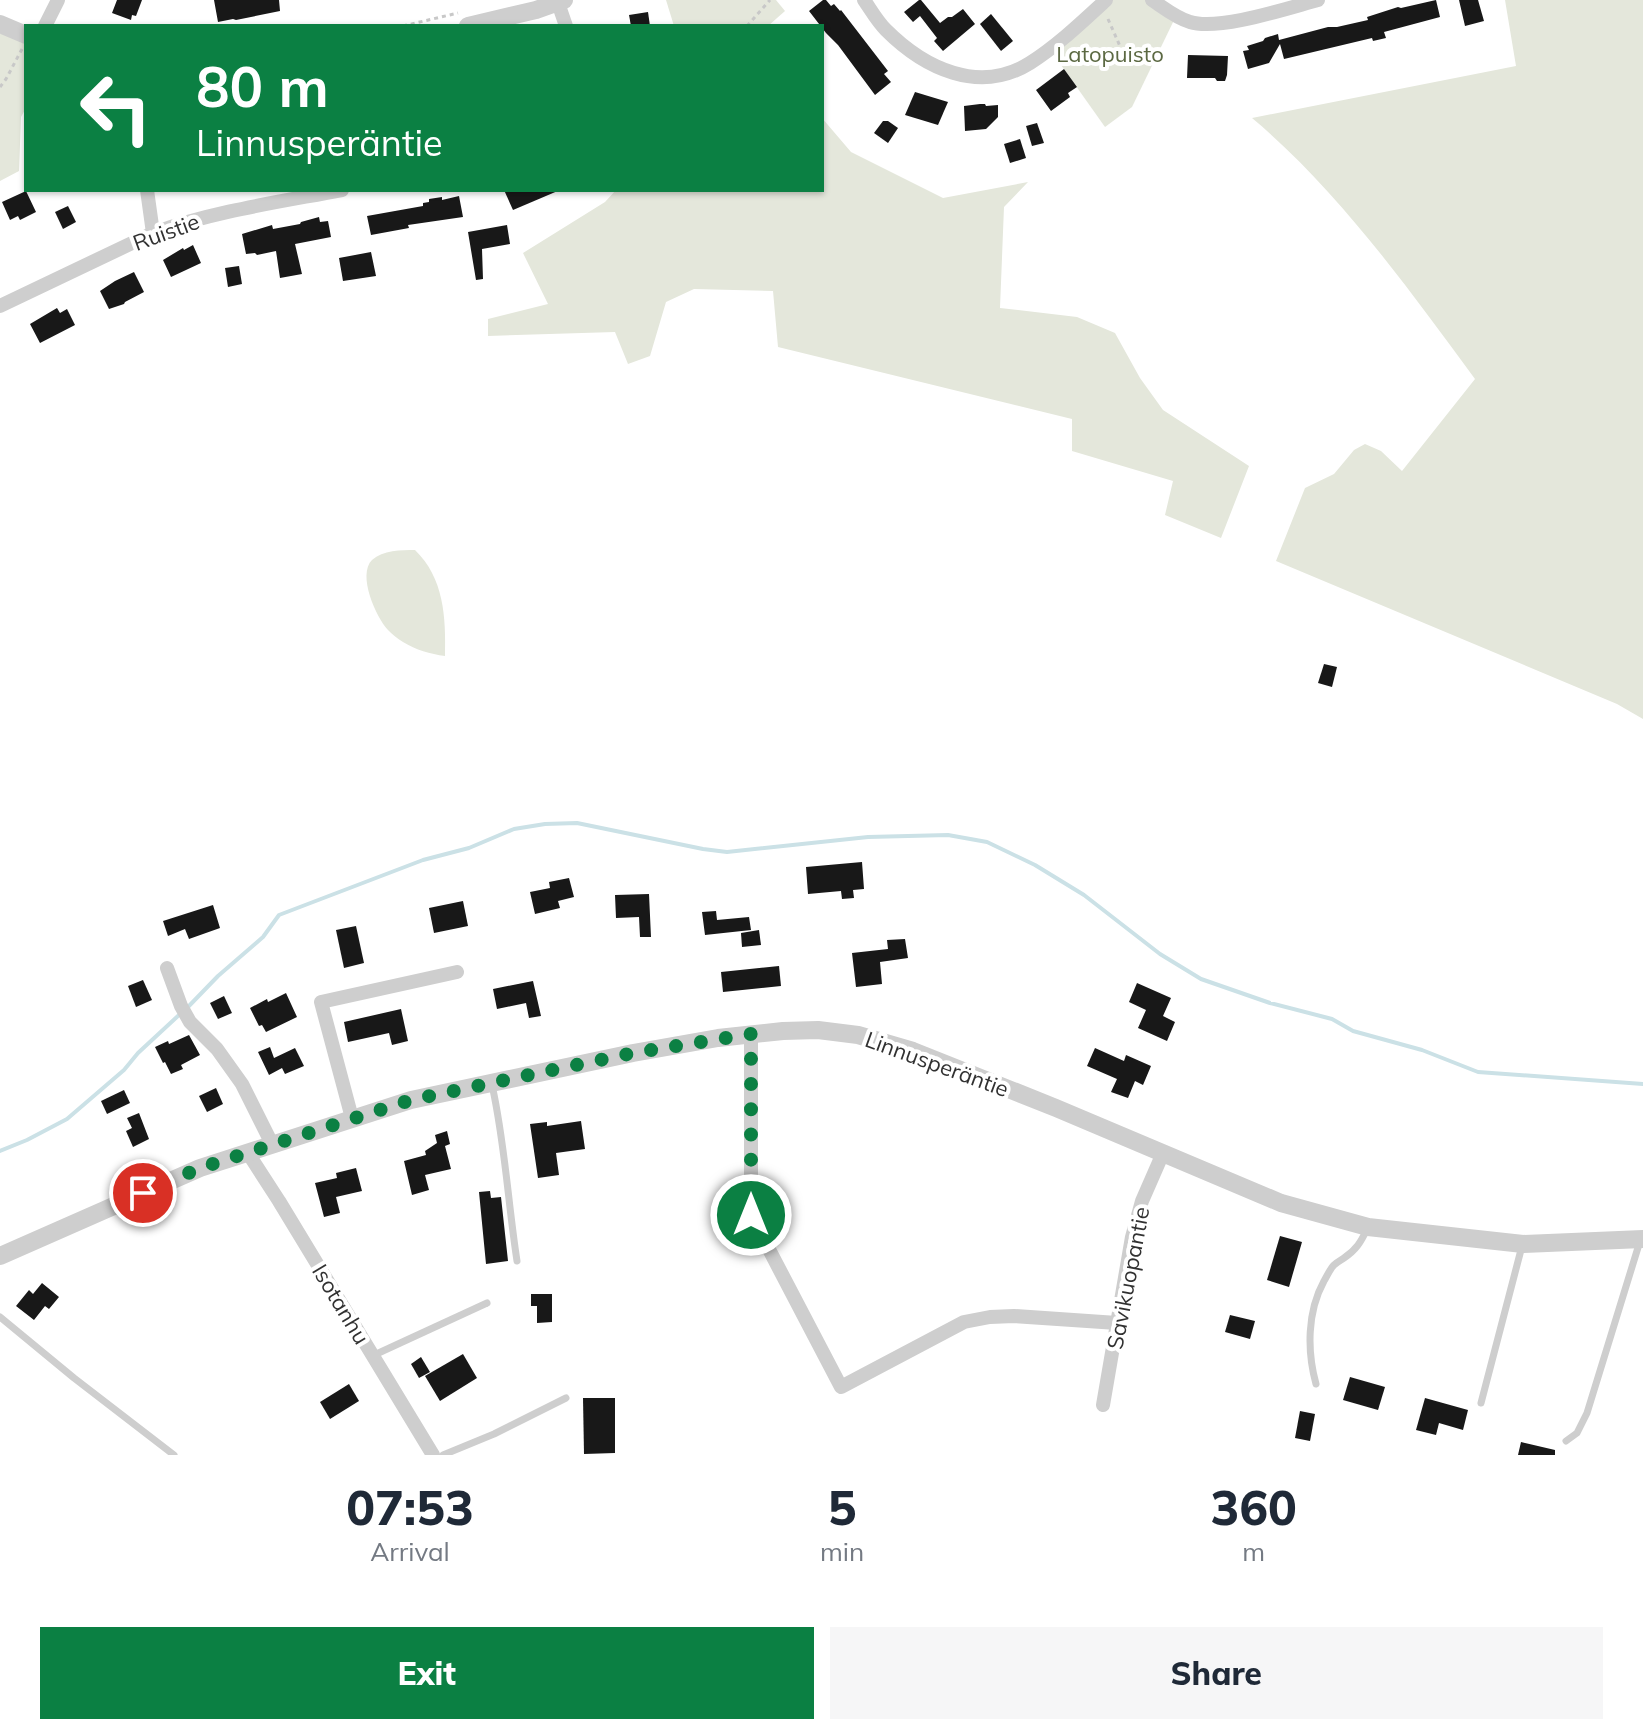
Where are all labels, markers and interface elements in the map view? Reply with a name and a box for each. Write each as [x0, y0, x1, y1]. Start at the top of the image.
park label: Latopuisto [1056, 40, 1164, 68]
text: 80 m [196, 51, 329, 121]
icon: left [64, 56, 168, 160]
text: Linnusperäntie [196, 120, 443, 165]
street label: Ruistie [129, 207, 203, 257]
street label: Linnusperäntie [861, 1025, 1013, 1103]
pin [109, 1159, 177, 1227]
icon: arrive [121, 1171, 165, 1215]
position arrow [709, 1173, 793, 1257]
street label: Savikuopantie [1100, 1204, 1156, 1352]
street label: Isotanhu [306, 1259, 376, 1349]
text: 07:53 [346, 1477, 474, 1537]
text: 5 [828, 1477, 857, 1537]
text: 360 [1210, 1477, 1297, 1537]
text: Arrival [370, 1535, 450, 1568]
text: min [820, 1535, 864, 1568]
text: m [1242, 1535, 1265, 1568]
button: Exit [40, 1627, 814, 1719]
button: Share [830, 1627, 1603, 1719]

